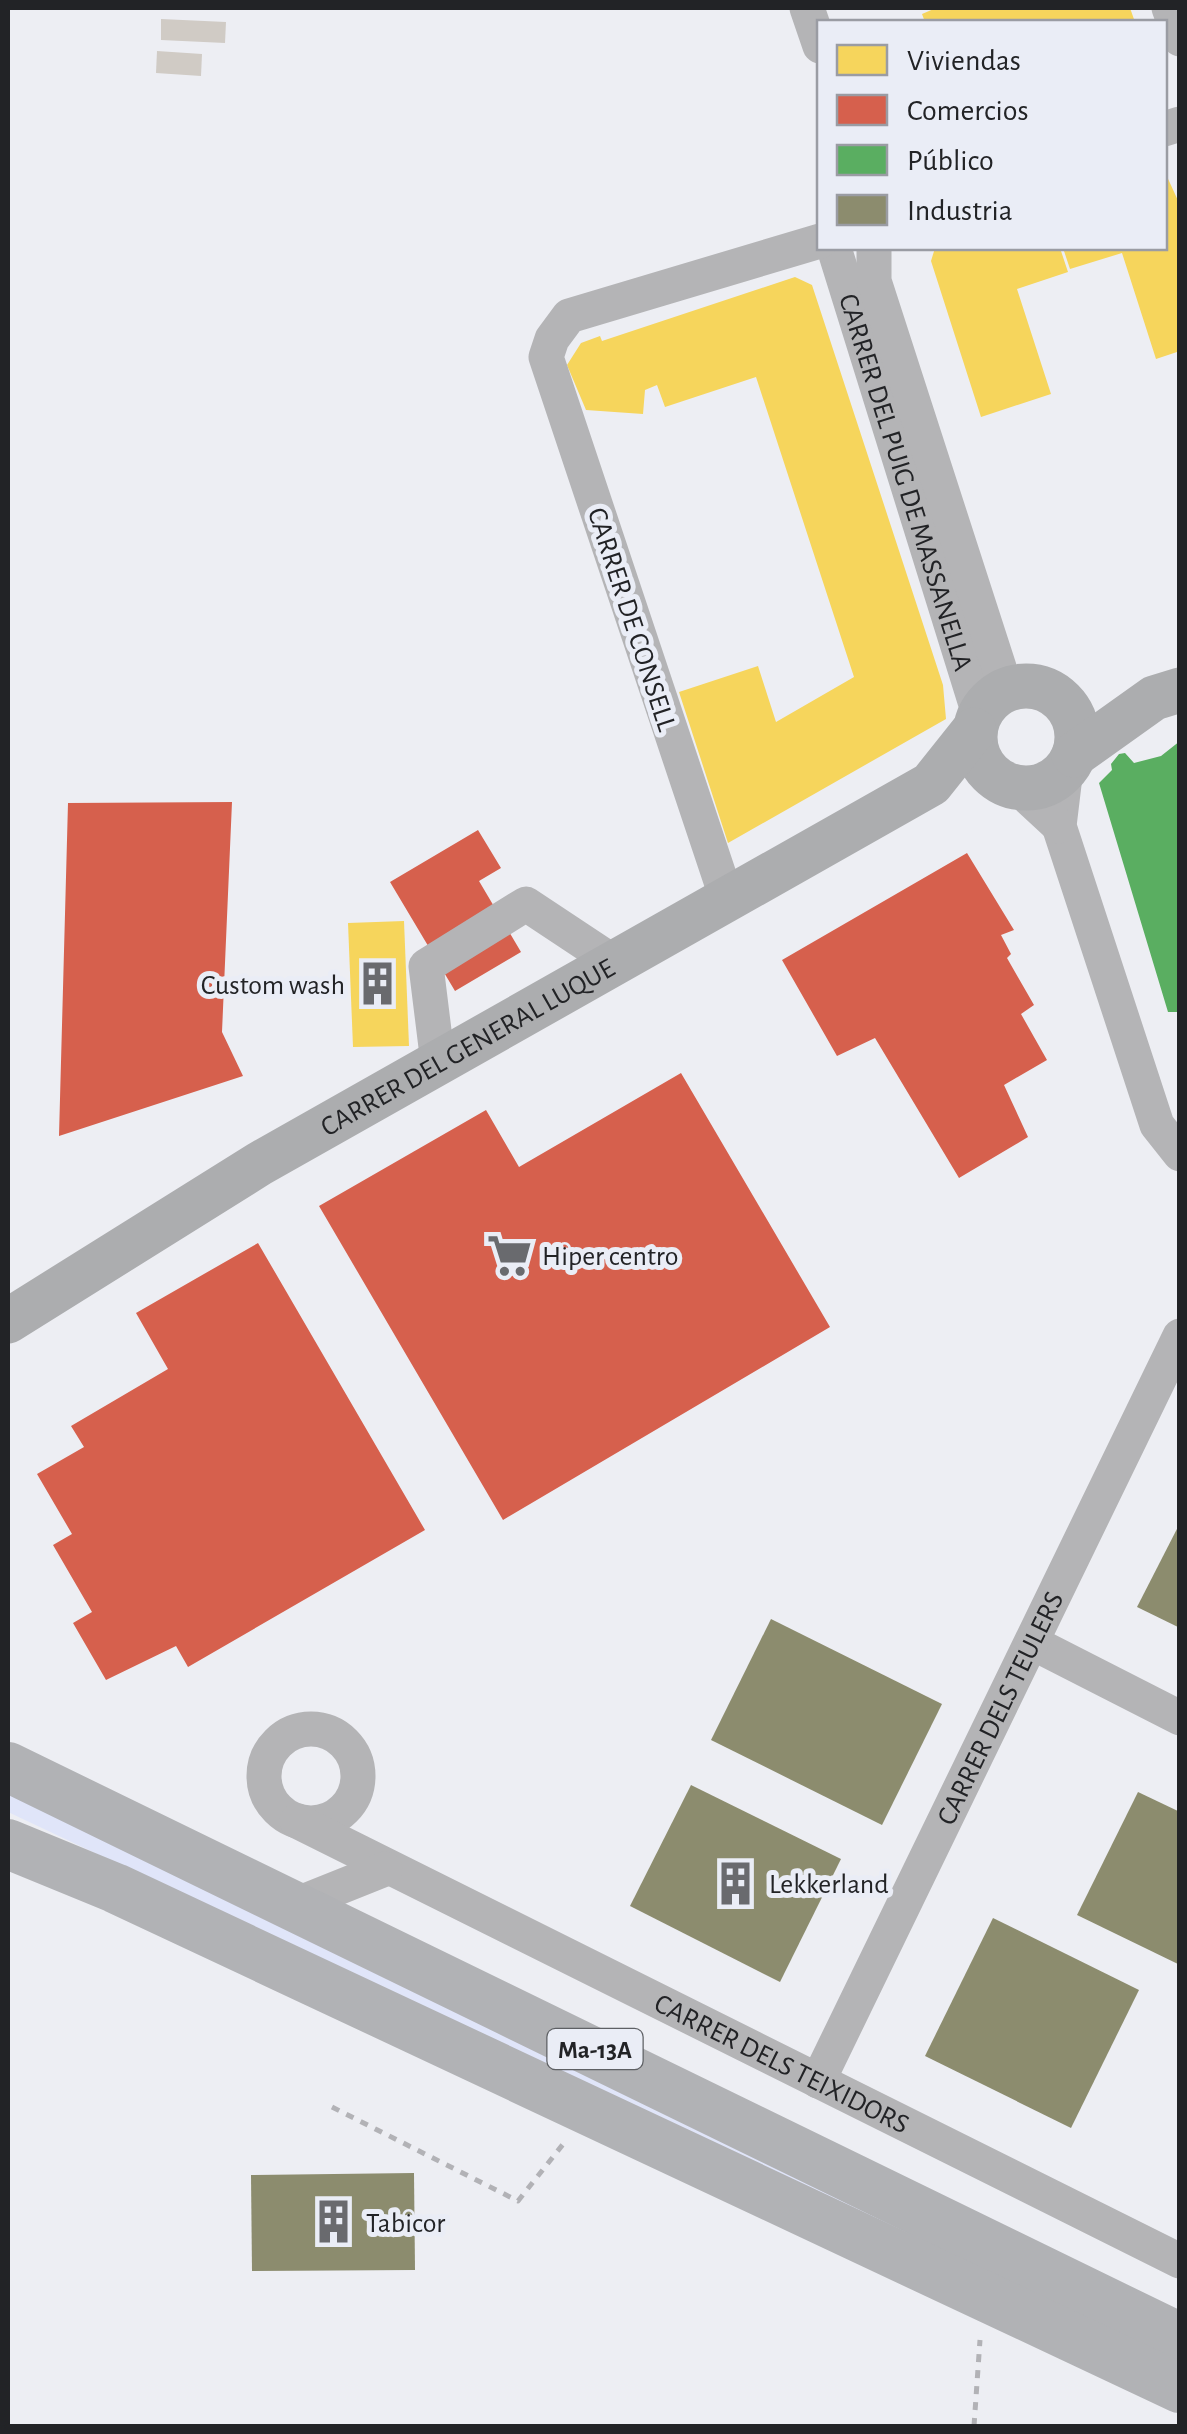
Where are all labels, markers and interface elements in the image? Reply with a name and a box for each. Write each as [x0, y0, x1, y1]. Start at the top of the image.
legend [817, 20, 1167, 250]
text: Viviendas [907, 46, 1021, 76]
text: Comercios [907, 96, 1029, 126]
text: Público [907, 146, 994, 176]
text: Industria [907, 196, 1013, 226]
street label: CARRER DEL PUIG DE MASSANELLA [833, 291, 977, 674]
street label: CARRER DE CONSELL [582, 504, 681, 735]
street label: CARRER DEL GENERAL LUQUE [316, 954, 620, 1142]
building icon: Custom wash [354, 960, 402, 1008]
place label: Custom wash [201, 972, 345, 1000]
supermarket icon: Hiper centro [485, 1231, 533, 1279]
place label: Hiper centro [542, 1243, 679, 1271]
street label: CARRER DELS TEULERS [933, 1588, 1070, 1830]
building icon: Lekkerland [712, 1859, 760, 1907]
place label: Lekkerland [769, 1871, 889, 1899]
street label: CARRER DELS TEIXIDORS [650, 1990, 913, 2140]
road number: Ma-13A [548, 2029, 642, 2069]
building icon: Tabicor [309, 2198, 357, 2246]
place label: Tabicor [366, 2210, 445, 2238]

